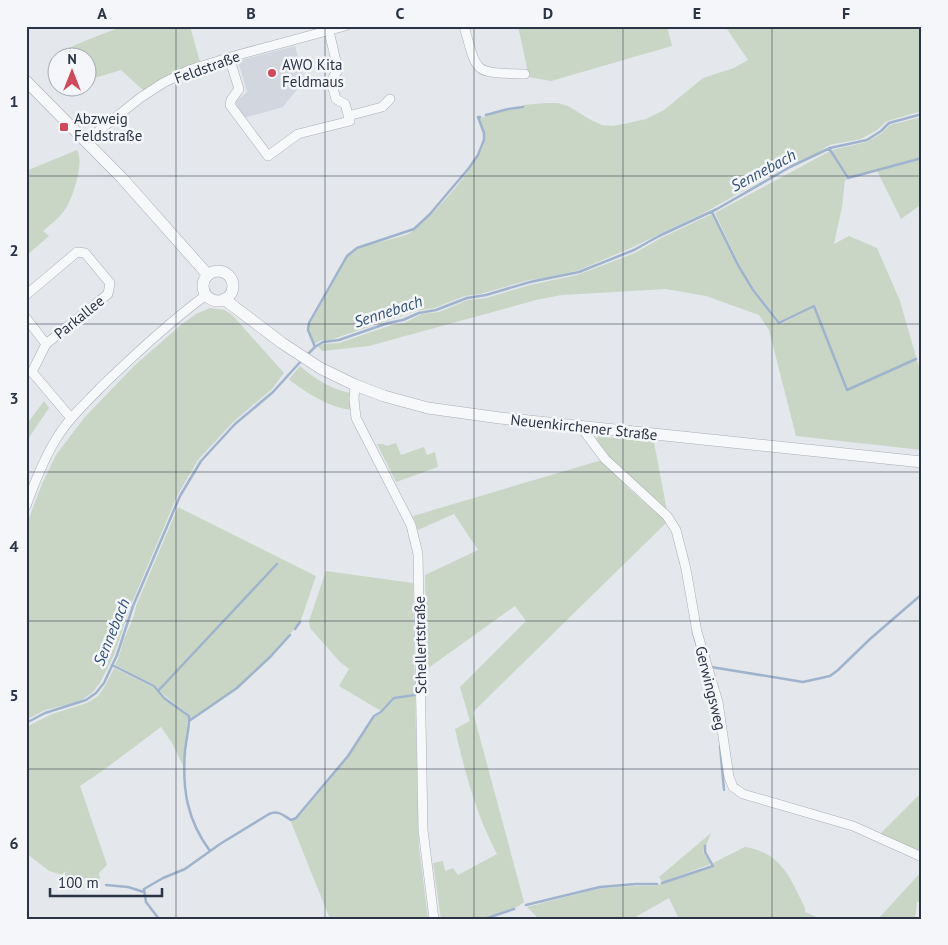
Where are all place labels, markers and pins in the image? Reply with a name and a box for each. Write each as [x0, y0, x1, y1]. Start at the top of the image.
place label: AWO Kita Feldmaus [282, 55, 344, 91]
marker: AWO Kita Feldmaus [266, 67, 278, 79]
place label: Abzweig Feldstraße [74, 109, 142, 145]
marker: Abzweig Feldstraße [58, 121, 70, 133]

